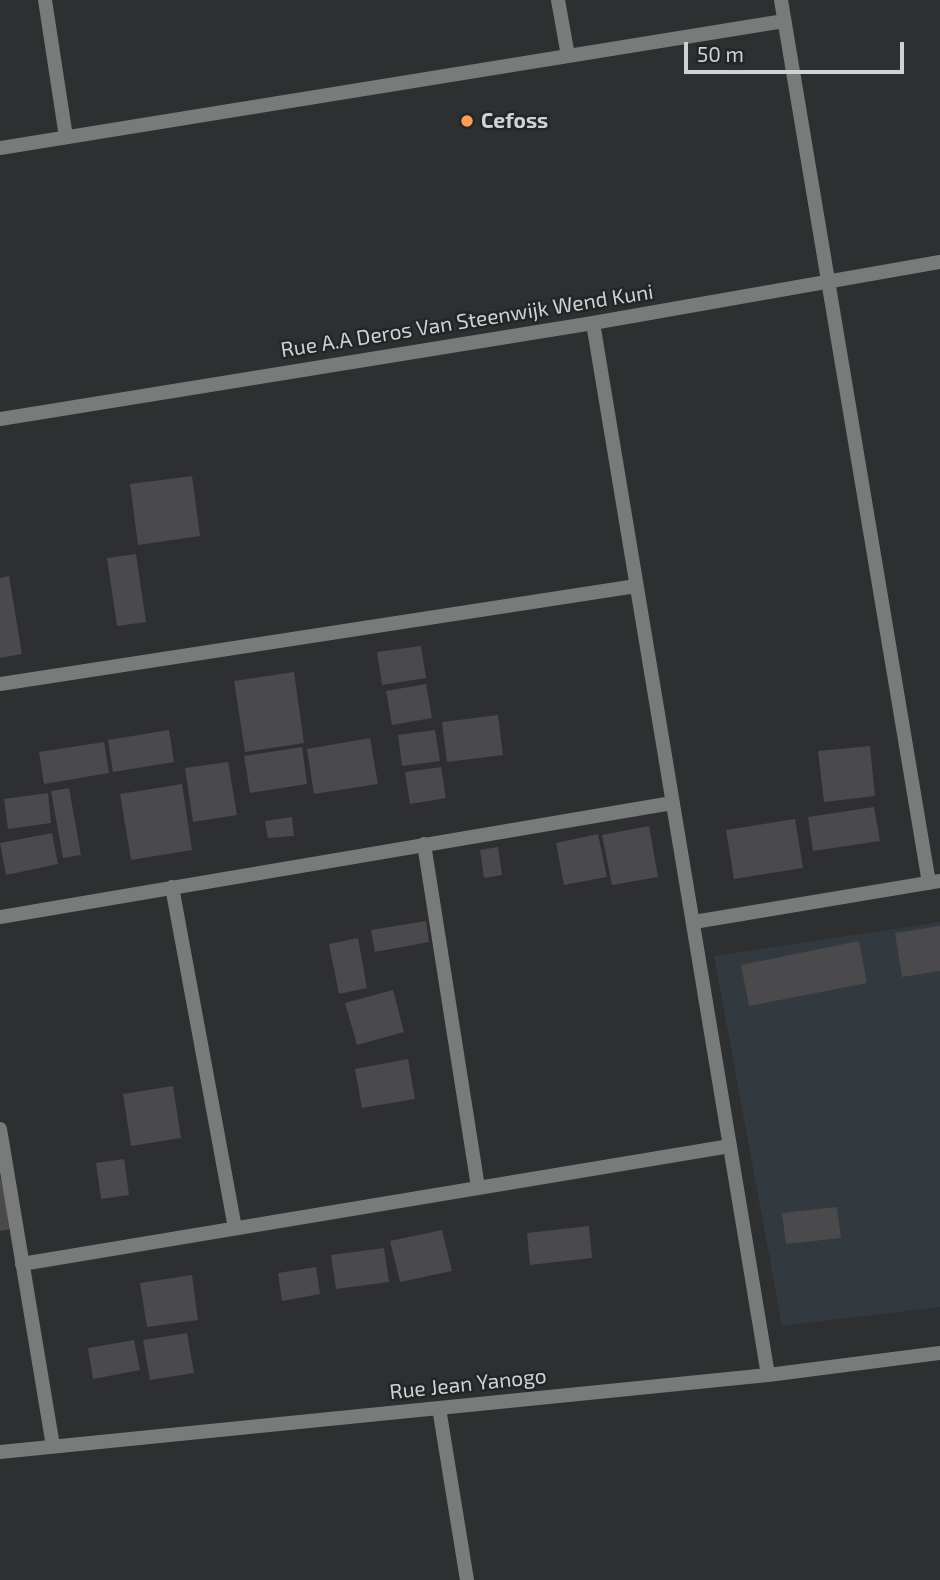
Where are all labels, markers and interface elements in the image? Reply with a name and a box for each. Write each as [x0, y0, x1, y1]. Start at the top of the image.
scale bar [688, 28, 908, 72]
text: 50 m [697, 41, 744, 66]
place label: Cefoss [481, 108, 548, 134]
marker: Cefoss [459, 113, 475, 129]
street label: Rue A.A Deros Van Steenwijk Wend Kuni [279, 279, 655, 363]
street label: Rue Jean Yanogo [388, 1363, 548, 1405]

